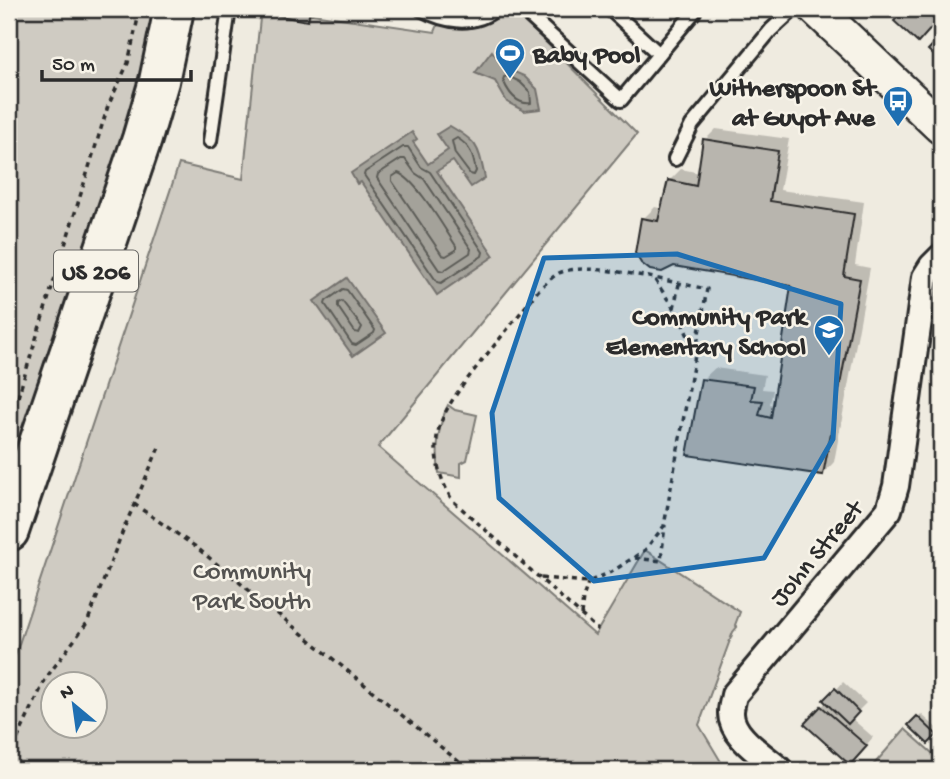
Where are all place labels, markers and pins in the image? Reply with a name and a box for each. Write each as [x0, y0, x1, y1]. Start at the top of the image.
sports icon: Baby Pool [493, 36, 527, 80]
place label: Baby Pool [532, 42, 641, 73]
place label: Witherspoon St at Guyot Ave [709, 75, 877, 136]
bus stop icon: Witherspoon St at Guyot Ave [881, 84, 915, 128]
place label: Community Park Elementary School [606, 304, 809, 365]
school or university icon: Community Park Elementary School [812, 313, 846, 357]

